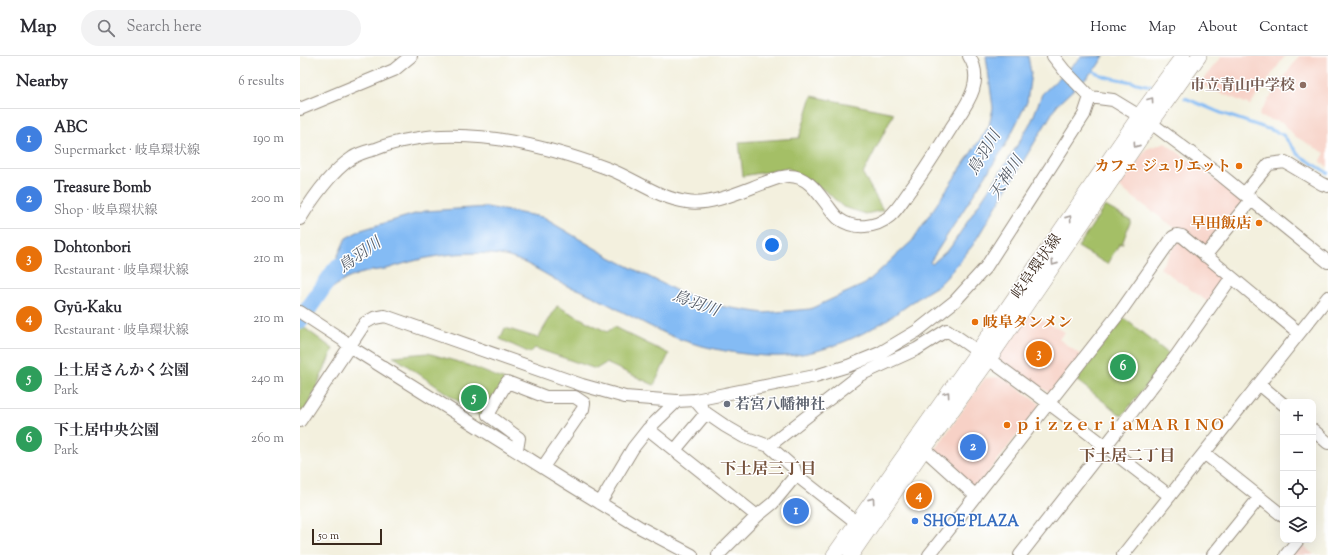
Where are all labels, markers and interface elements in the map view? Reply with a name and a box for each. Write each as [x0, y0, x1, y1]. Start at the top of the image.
search box [81, 10, 361, 46]
text: Map [20, 14, 57, 41]
icon: search [95, 17, 117, 39]
text: Search here [127, 17, 202, 38]
text: Home [1090, 18, 1127, 38]
text: Map [1149, 18, 1176, 38]
text: About [1198, 18, 1237, 38]
text: Contact [1259, 18, 1308, 38]
text: Nearby [16, 70, 68, 94]
text: 6 results [238, 73, 284, 91]
place label: 市立青山中学校 [1190, 76, 1295, 97]
marker: 市立青山中学校 [1298, 80, 1308, 90]
one-way arrow [1146, 97, 1153, 104]
text: ABC [54, 118, 88, 139]
water label: 鳥羽川 [963, 125, 1008, 180]
text: 1 [27, 130, 31, 148]
text: 190 m [253, 130, 284, 148]
one-way arrow [1134, 140, 1141, 147]
text: Supermarket · 岐阜環状線 [54, 142, 200, 160]
water label: 天神川 [984, 150, 1031, 205]
place label: カフェ ジュリエット [1094, 157, 1231, 178]
marker: カフェ ジュリエット [1234, 161, 1244, 171]
text: Treasure Bomb [54, 178, 151, 199]
text: 2 [26, 190, 32, 208]
text: 200 m [251, 190, 284, 208]
text: Shop · 岐阜環状線 [54, 202, 157, 220]
place label: 早田飯店 [1191, 214, 1251, 235]
one-way arrow [1064, 215, 1072, 222]
marker: 早田飯店 [1254, 218, 1264, 228]
street label: 岐阜環状線 [1007, 230, 1067, 304]
water label: 鳥羽川 [334, 231, 388, 279]
your location [762, 235, 782, 255]
text: Dohtonbori [54, 238, 131, 259]
text: 3 [26, 250, 32, 268]
text: 210 m [253, 250, 284, 268]
one-way arrow [1052, 259, 1059, 266]
text: Restaurant · 岐阜環状線 [54, 262, 189, 280]
water label: 鳥羽川 [669, 285, 724, 324]
text: Gyū-Kaku [54, 298, 122, 319]
text: 4 [26, 310, 32, 328]
text: 210 m [253, 310, 284, 328]
place label: 岐阜タンメン [983, 313, 1073, 334]
marker: 岐阜タンメン [970, 317, 980, 327]
text: Restaurant · 岐阜環状線 [54, 322, 189, 340]
pin: 3 [1026, 339, 1052, 369]
pin: 6 [1110, 352, 1136, 382]
text: 上土居さんかく公園 [54, 361, 189, 382]
text: 5 [27, 370, 31, 388]
text: 240 m [251, 370, 284, 388]
text: Park [54, 382, 79, 400]
pin: 5 [461, 383, 487, 413]
one-way arrow [942, 391, 949, 398]
place label: 若宮八幡神社 [735, 395, 825, 416]
marker: 若宮八幡神社 [722, 399, 732, 409]
map controls [1280, 399, 1316, 543]
button: + [1280, 399, 1316, 435]
place label: ｐｉｚｚｅｒｉａＭＡＲＩＮＯ [1015, 416, 1225, 437]
marker: ｐｉｚｚｅｒｉａＭＡＲＩＮＯ [1002, 420, 1012, 430]
text: 下土居中央公園 [54, 421, 159, 442]
text: 6 [26, 430, 32, 448]
text: 260 m [251, 430, 284, 448]
pin: 2 [960, 432, 986, 462]
button: − [1280, 435, 1316, 471]
text: Park [54, 442, 79, 460]
district label: 下土居二丁目 [1079, 446, 1175, 469]
district label: 下土居三丁目 [720, 459, 816, 482]
button: locate [1280, 471, 1316, 507]
pin: 4 [906, 481, 932, 511]
pin: 1 [783, 496, 809, 526]
one-way arrow [867, 497, 875, 504]
button: layers [1280, 507, 1316, 543]
place label: SHOE PLAZA [923, 512, 1020, 533]
marker: SHOE PLAZA [910, 516, 920, 526]
scale bar [312, 527, 382, 546]
text: 50 m [318, 528, 339, 544]

